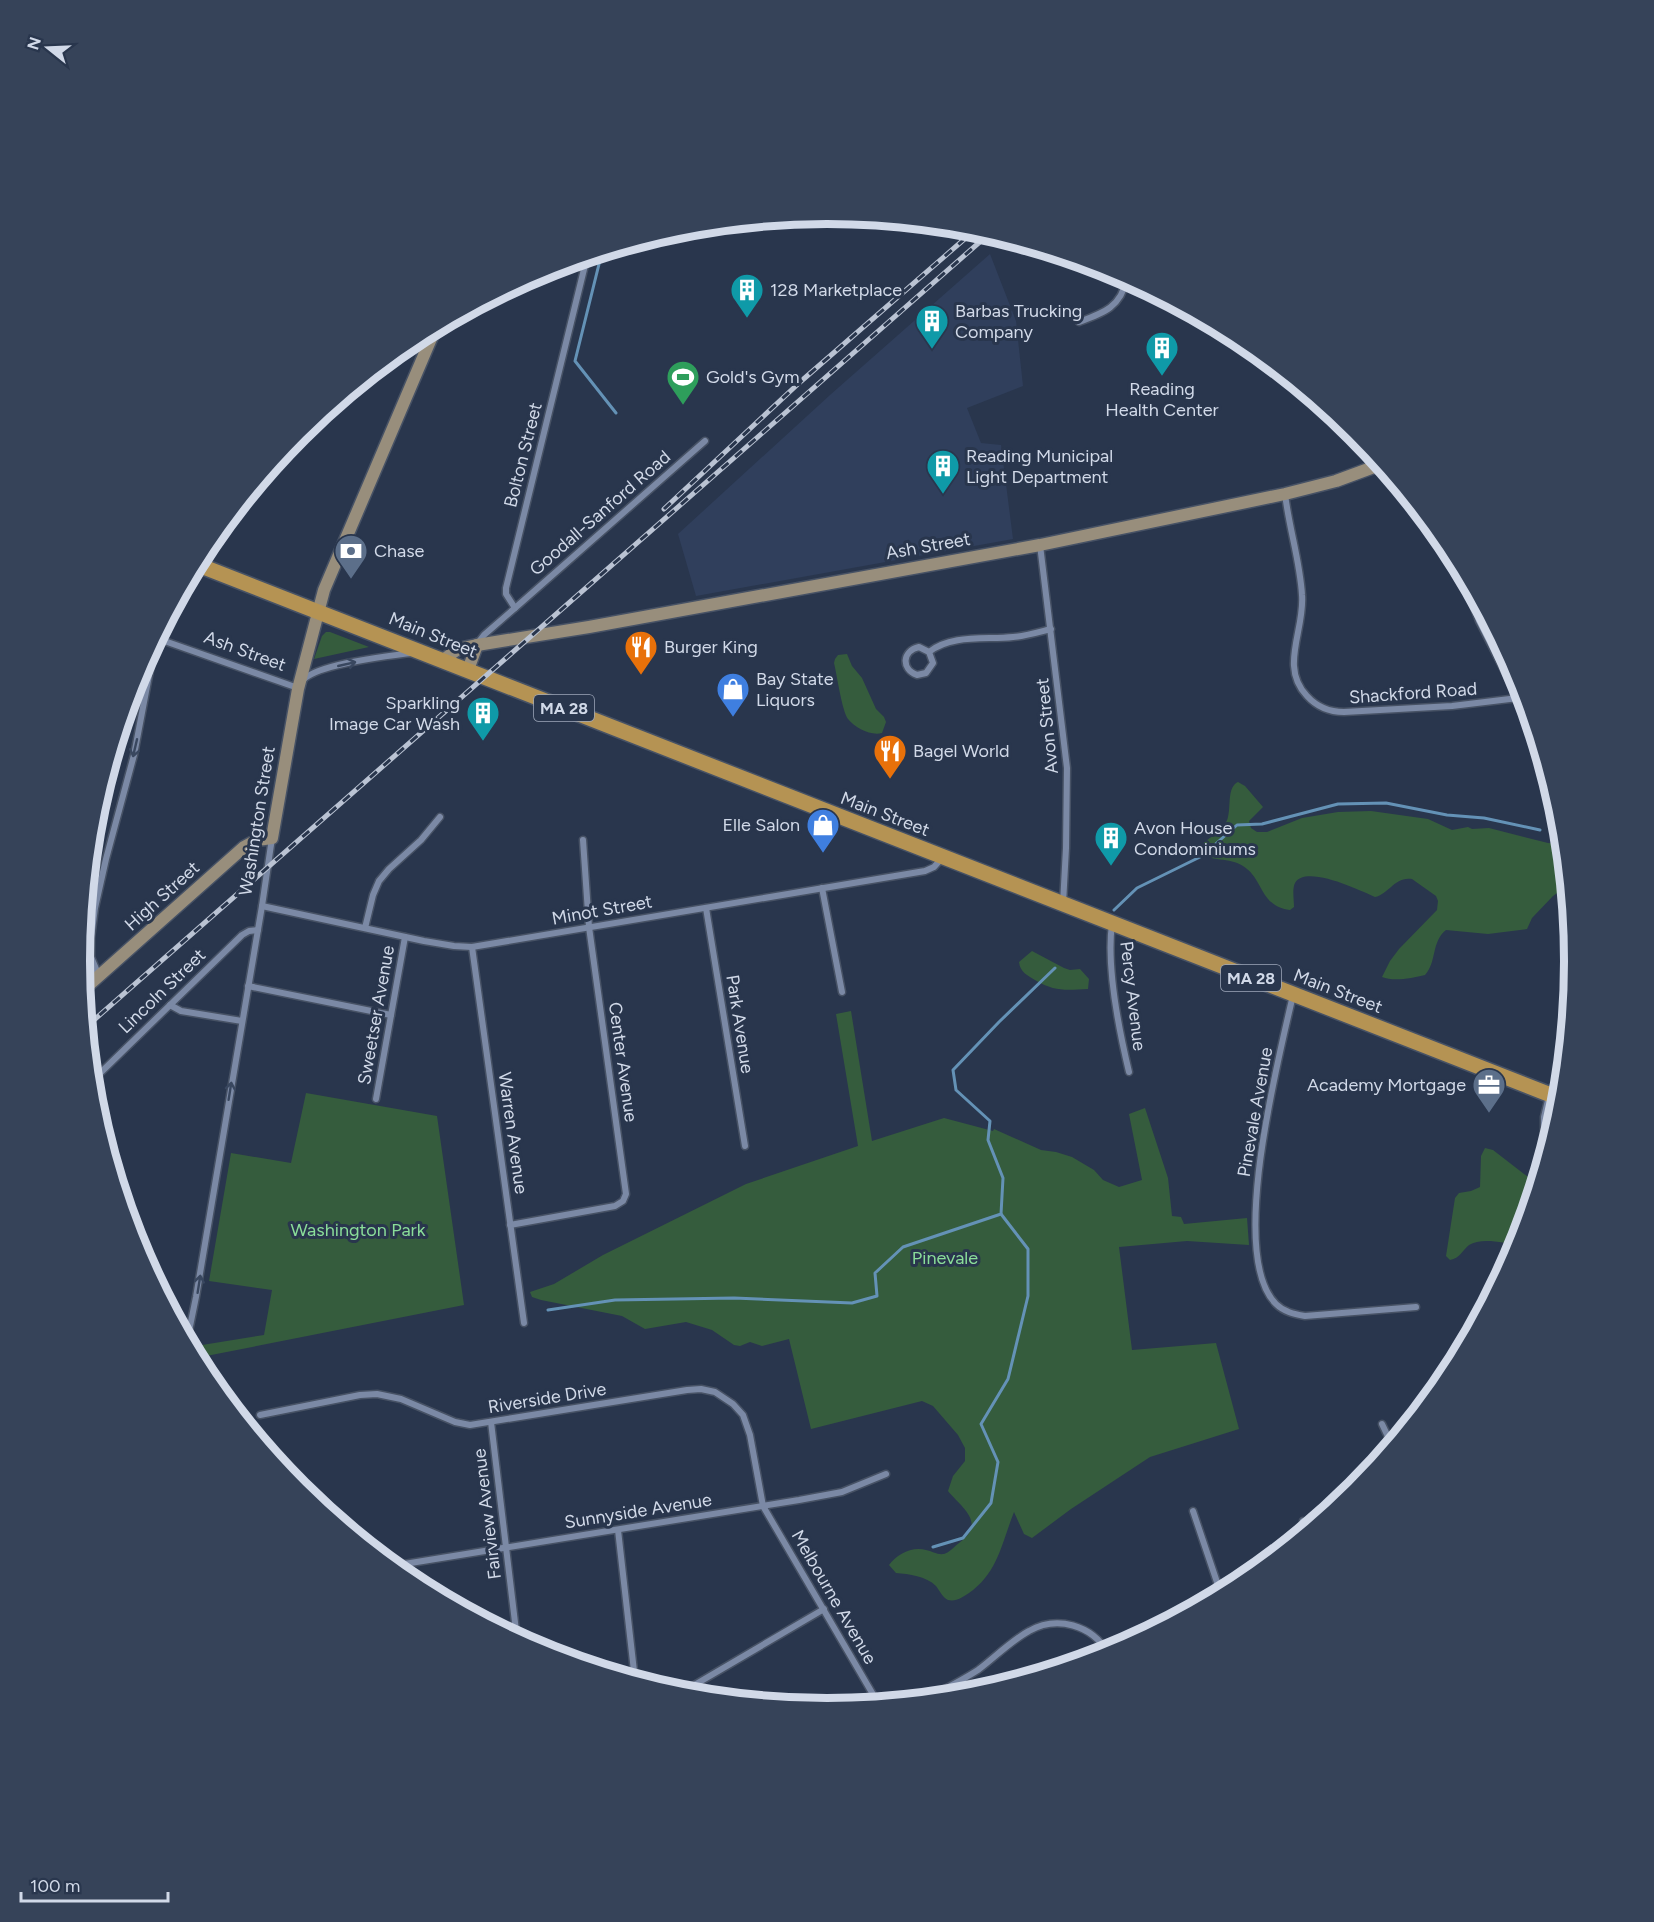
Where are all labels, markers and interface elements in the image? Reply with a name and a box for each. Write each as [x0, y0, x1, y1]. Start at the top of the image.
north arrow [18, 18, 78, 78]
text: N [23, 35, 45, 52]
building icon: 128 Marketplace [729, 272, 765, 319]
place label: 128 Marketplace [770, 279, 902, 301]
place label: Barbas Trucking Company [955, 300, 1082, 343]
building icon: Barbas Trucking Company [914, 303, 950, 350]
building icon: Reading Health Center [1144, 330, 1180, 377]
sports icon: Gold's Gym [665, 359, 701, 406]
place label: Gold's Gym [706, 366, 800, 388]
place label: Reading Health Center [1105, 378, 1219, 421]
street label: Bolton Street [499, 400, 547, 510]
place label: Reading Municipal Light Department [966, 445, 1113, 488]
street label: Goodall-Sanford Road [525, 446, 675, 580]
building icon: Reading Municipal Light Department [925, 448, 961, 495]
street label: Ash Street [884, 528, 972, 564]
bank icon: Chase [333, 533, 369, 580]
place label: Chase [374, 540, 425, 562]
street label: Main Street [386, 607, 481, 663]
street label: Ash Street [201, 626, 289, 676]
restaurant icon: Burger King [623, 629, 659, 676]
place label: Burger King [664, 636, 758, 658]
one-way arrow [337, 658, 356, 670]
place label: Bay State Liquors [756, 668, 834, 711]
shop icon: Bay State Liquors [715, 671, 751, 718]
street label: Avon Street [1031, 677, 1063, 775]
street label: Shackford Road [1348, 678, 1478, 708]
place label: Sparkling Image Car Wash [329, 692, 460, 735]
building icon: Sparkling Image Car Wash [465, 695, 501, 742]
road number: MA 28 [534, 695, 594, 721]
restaurant icon: Bagel World [872, 733, 908, 780]
one-way arrow [129, 739, 141, 758]
place label: Bagel World [913, 740, 1010, 762]
street label: Washington Street [234, 745, 280, 897]
street label: Main Street [837, 787, 933, 841]
shop icon: Elle Salon [805, 807, 841, 854]
place label: Elle Salon [722, 814, 800, 836]
place label: Avon House Condominiums [1134, 817, 1256, 860]
building icon: Avon House Condominiums [1093, 820, 1129, 867]
street label: High Street [120, 857, 204, 935]
street label: Minot Street [550, 890, 654, 930]
street label: Percy Avenue [1115, 940, 1151, 1052]
street label: Sweetser Avenue [353, 943, 399, 1086]
street label: Lincoln Street [114, 944, 210, 1038]
street label: Main Street [1290, 964, 1386, 1018]
road number: MA 28 [1221, 965, 1281, 991]
street label: Park Avenue [721, 973, 759, 1075]
street label: Center Avenue [604, 1001, 642, 1124]
street label: Pinevale Avenue [1233, 1045, 1277, 1179]
office icon: Academy Mortgage [1471, 1067, 1507, 1114]
street label: Warren Avenue [494, 1071, 532, 1196]
place label: Academy Mortgage [1307, 1074, 1466, 1096]
one-way arrow [225, 1082, 236, 1102]
park label: Washington Park [291, 1219, 426, 1241]
park label: Pinevale [912, 1247, 978, 1269]
one-way arrow [193, 1274, 204, 1294]
street label: Riverside Drive [486, 1378, 608, 1418]
street label: Fairview Avenue [468, 1447, 506, 1581]
street label: Sunnyside Avenue [563, 1488, 713, 1534]
street label: Melbourne Avenue [787, 1526, 881, 1668]
scale bar [21, 1865, 168, 1903]
text: 100 m [30, 1875, 80, 1897]

